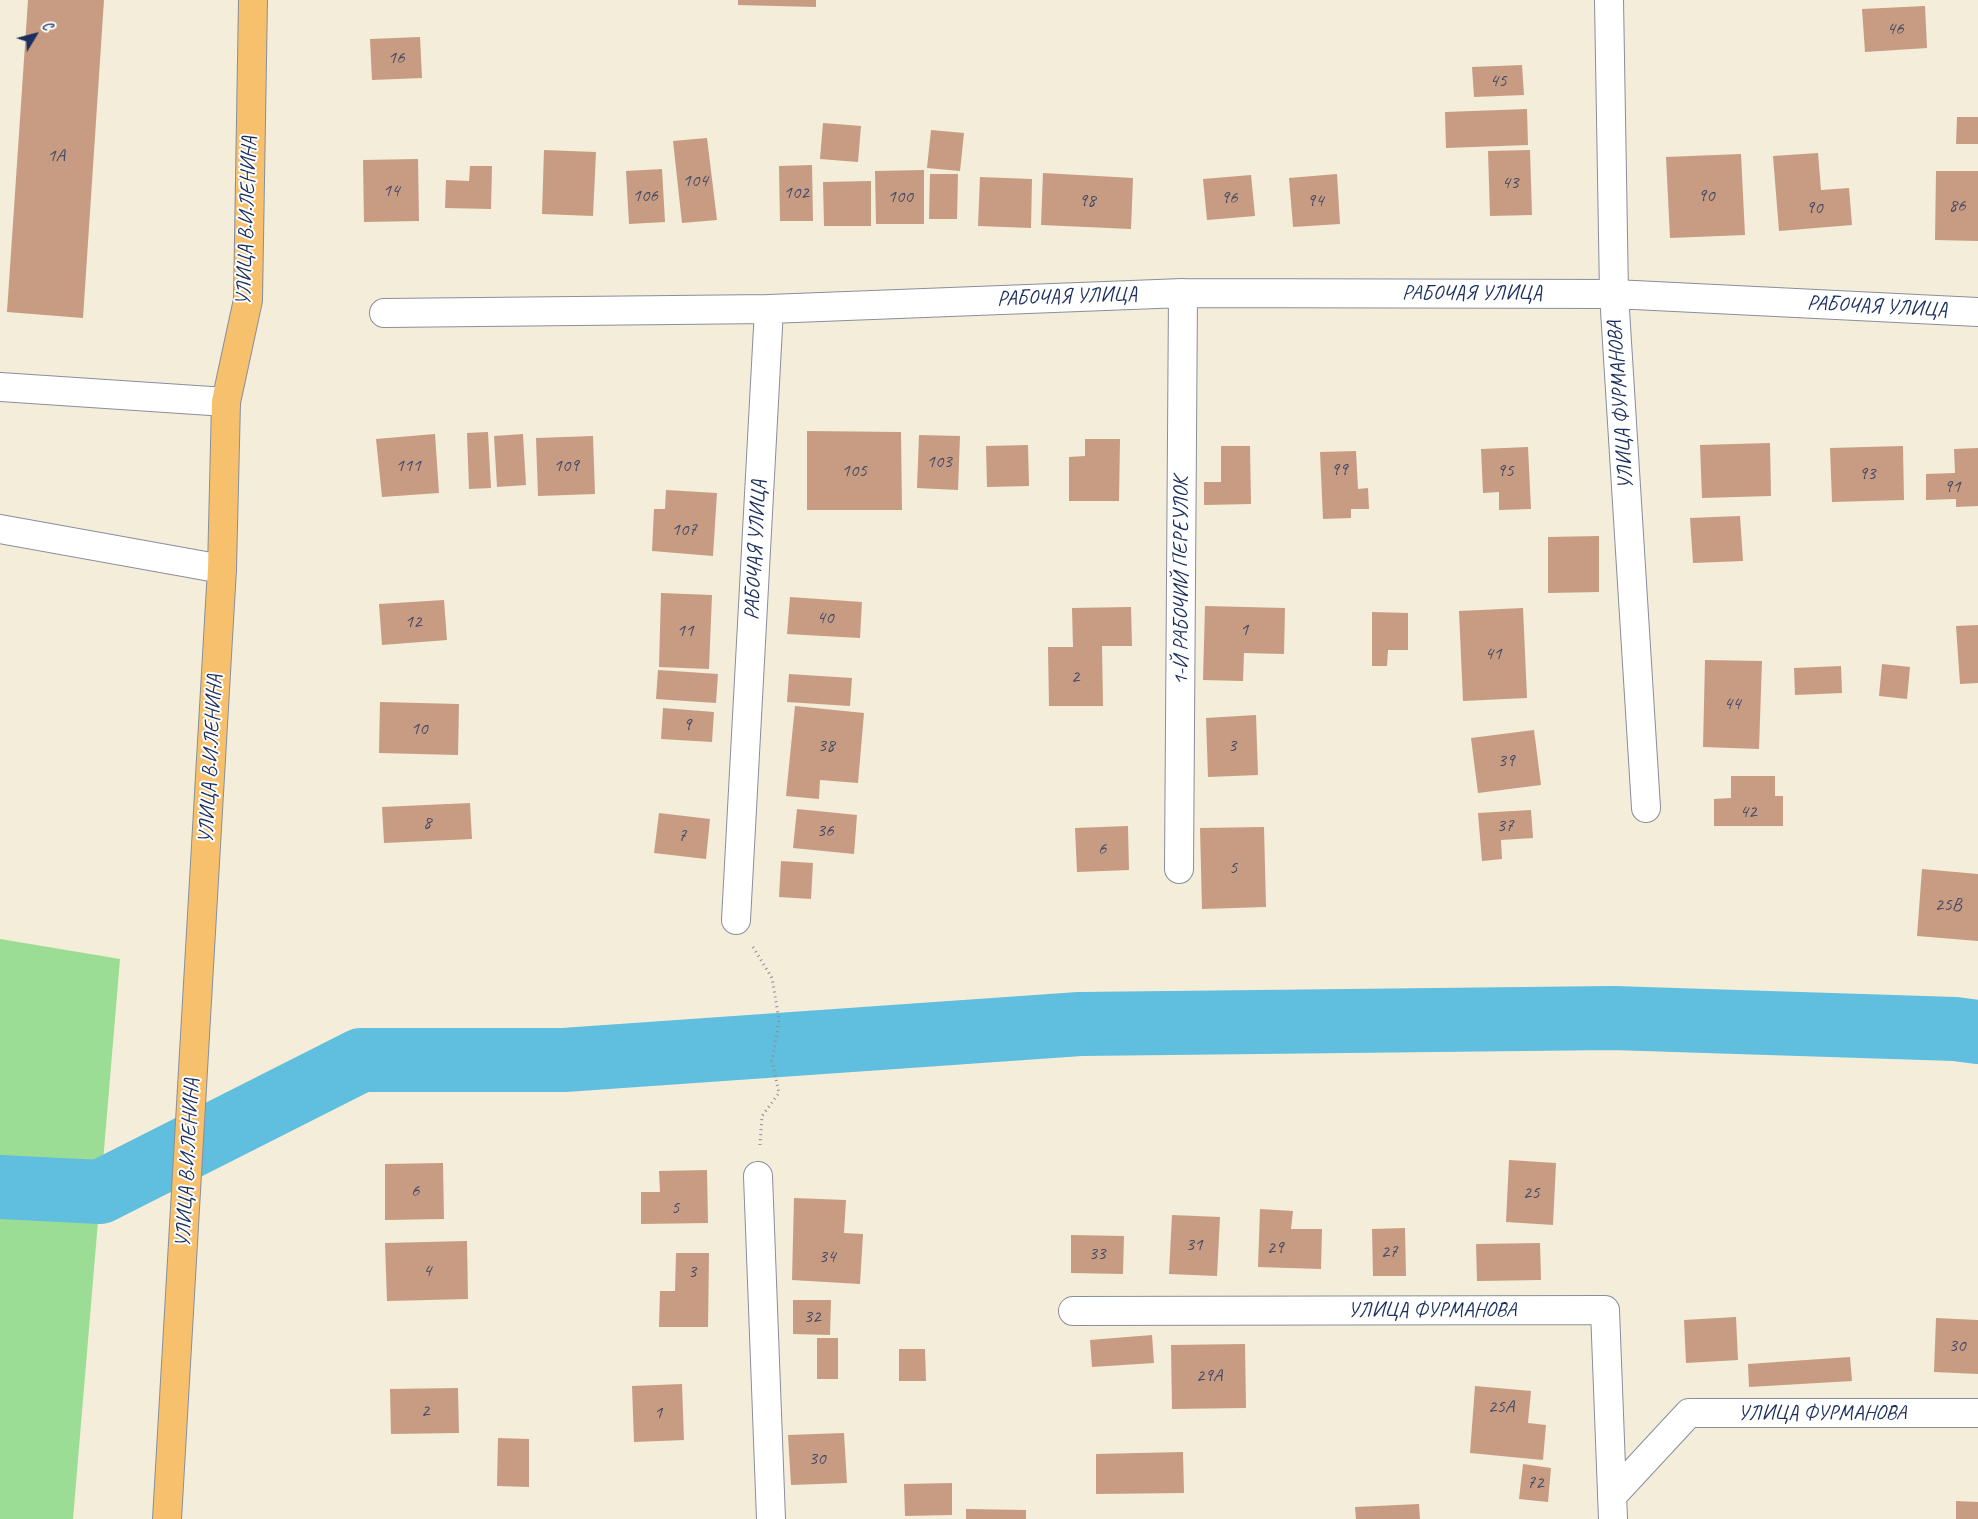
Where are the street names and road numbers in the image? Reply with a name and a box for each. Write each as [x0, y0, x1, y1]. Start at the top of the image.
street label: УЛИЦА В.И.ЛЕНИНА [231, 136, 263, 306]
street label: РАБОЧАЯ УЛИЦА [1402, 280, 1542, 306]
street label: РАБОЧАЯ УЛИЦА [997, 282, 1137, 312]
street label: РАБОЧАЯ УЛИЦА [1806, 291, 1948, 323]
street label: УЛИЦА ФУРМАНОВА [1603, 320, 1639, 490]
street label: 1-Й РАБОЧИЙ ПЕРЕУЛОК [1168, 477, 1194, 685]
street label: РАБОЧАЯ УЛИЦА [740, 479, 772, 621]
street label: УЛИЦА В.И.ЛЕНИНА [194, 674, 228, 844]
street label: УЛИЦА В.И.ЛЕНИНА [171, 1078, 205, 1248]
street label: УЛИЦА ФУРМАНОВА [1348, 1297, 1516, 1323]
street label: УЛИЦА ФУРМАНОВА [1738, 1400, 1906, 1426]

